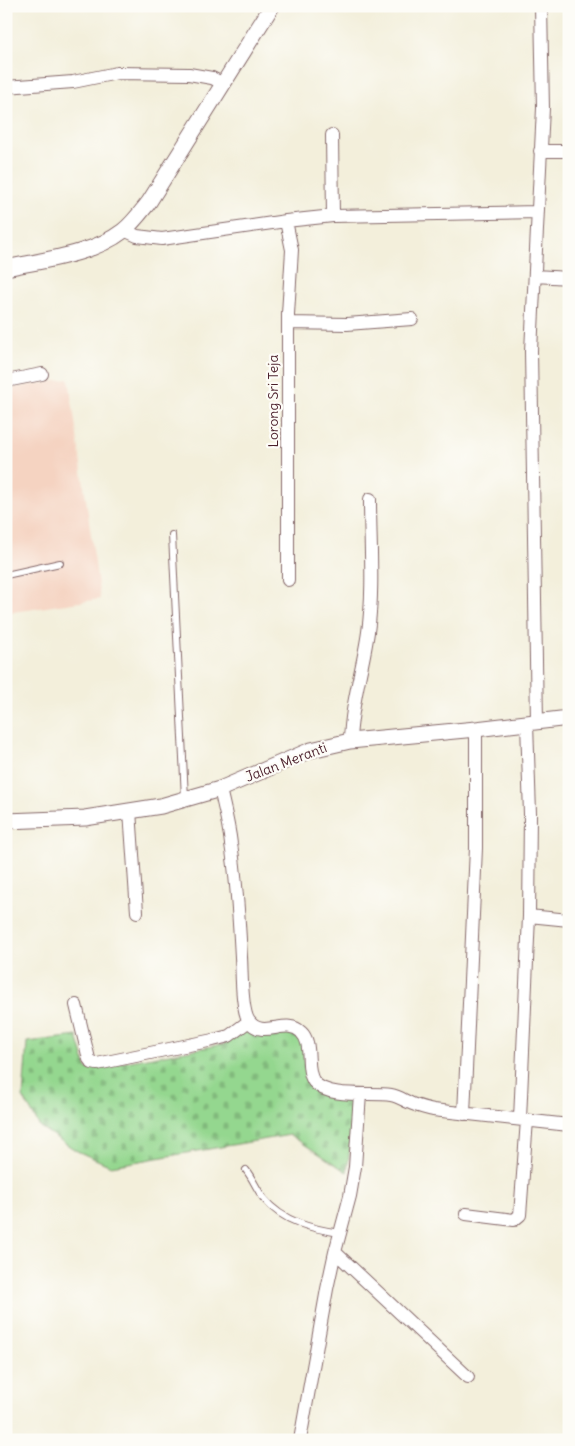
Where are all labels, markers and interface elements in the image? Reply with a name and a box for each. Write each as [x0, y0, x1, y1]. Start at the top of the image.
street label: Lorong Sri Teja [264, 355, 282, 448]
street label: Jalan Meranti [243, 738, 329, 786]

